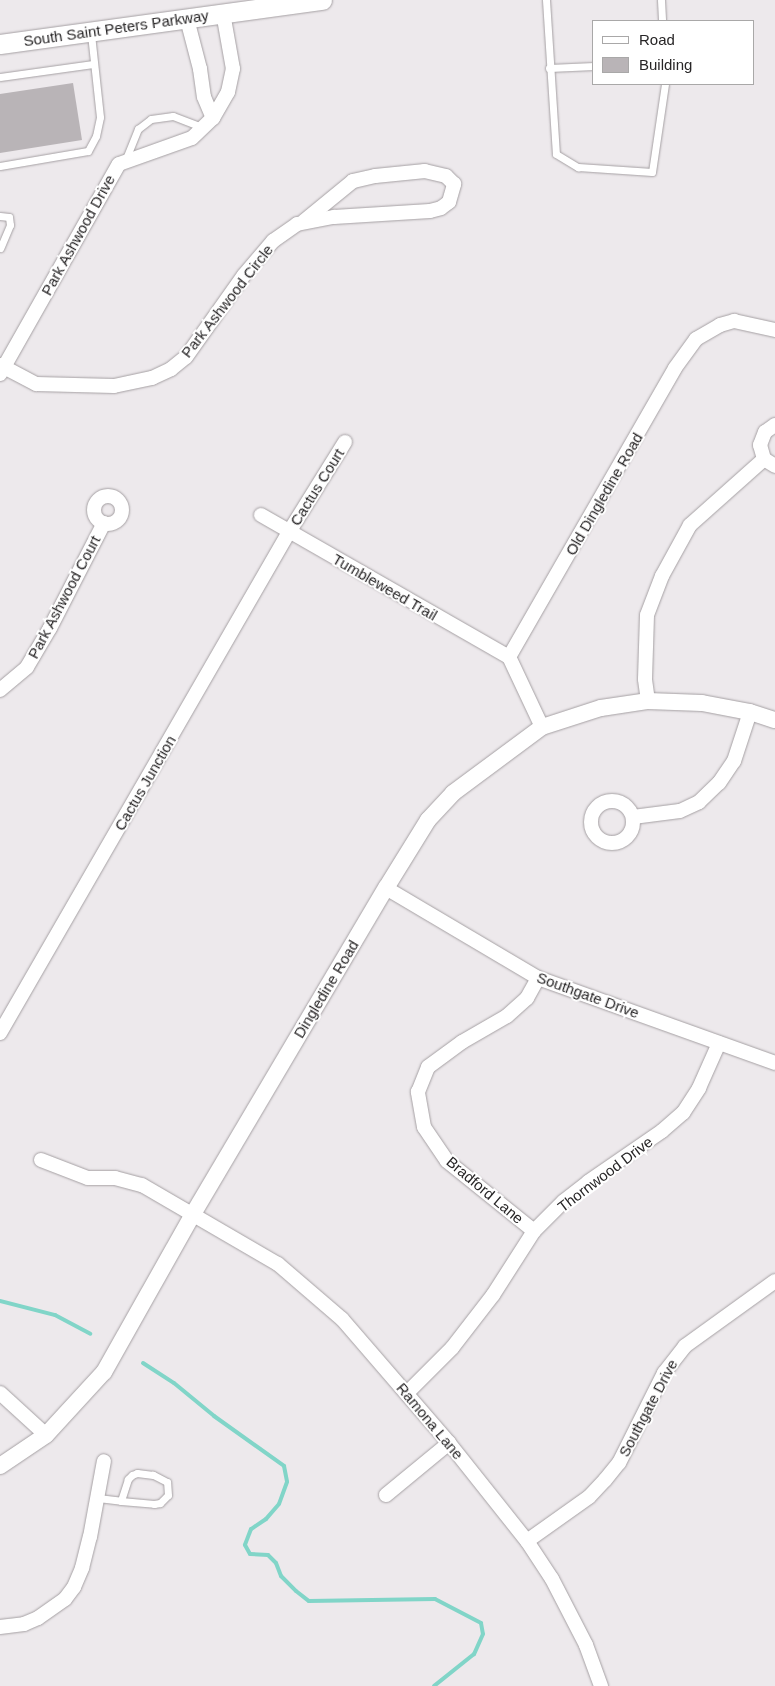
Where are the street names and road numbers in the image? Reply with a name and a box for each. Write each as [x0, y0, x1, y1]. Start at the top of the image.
street label: South Saint Peters Parkway [22, 6, 210, 50]
street label: Park Ashwood Drive [37, 171, 119, 299]
street label: Park Ashwood Circle [177, 241, 277, 361]
street label: Old Dingledine Road [562, 430, 646, 558]
street label: Cactus Court [286, 445, 348, 529]
street label: Park Ashwood Court [24, 532, 104, 662]
street label: Tumbleweed Trail [329, 550, 441, 624]
street label: Cactus Junction [111, 732, 179, 834]
street label: Dingledine Road [290, 937, 362, 1041]
street label: Southgate Drive [534, 968, 642, 1022]
street label: Thornwood Drive [554, 1132, 656, 1216]
street label: Bradford Lane [443, 1153, 527, 1227]
street label: Southgate Drive [615, 1356, 681, 1460]
street label: Ramona Lane [393, 1379, 467, 1463]

